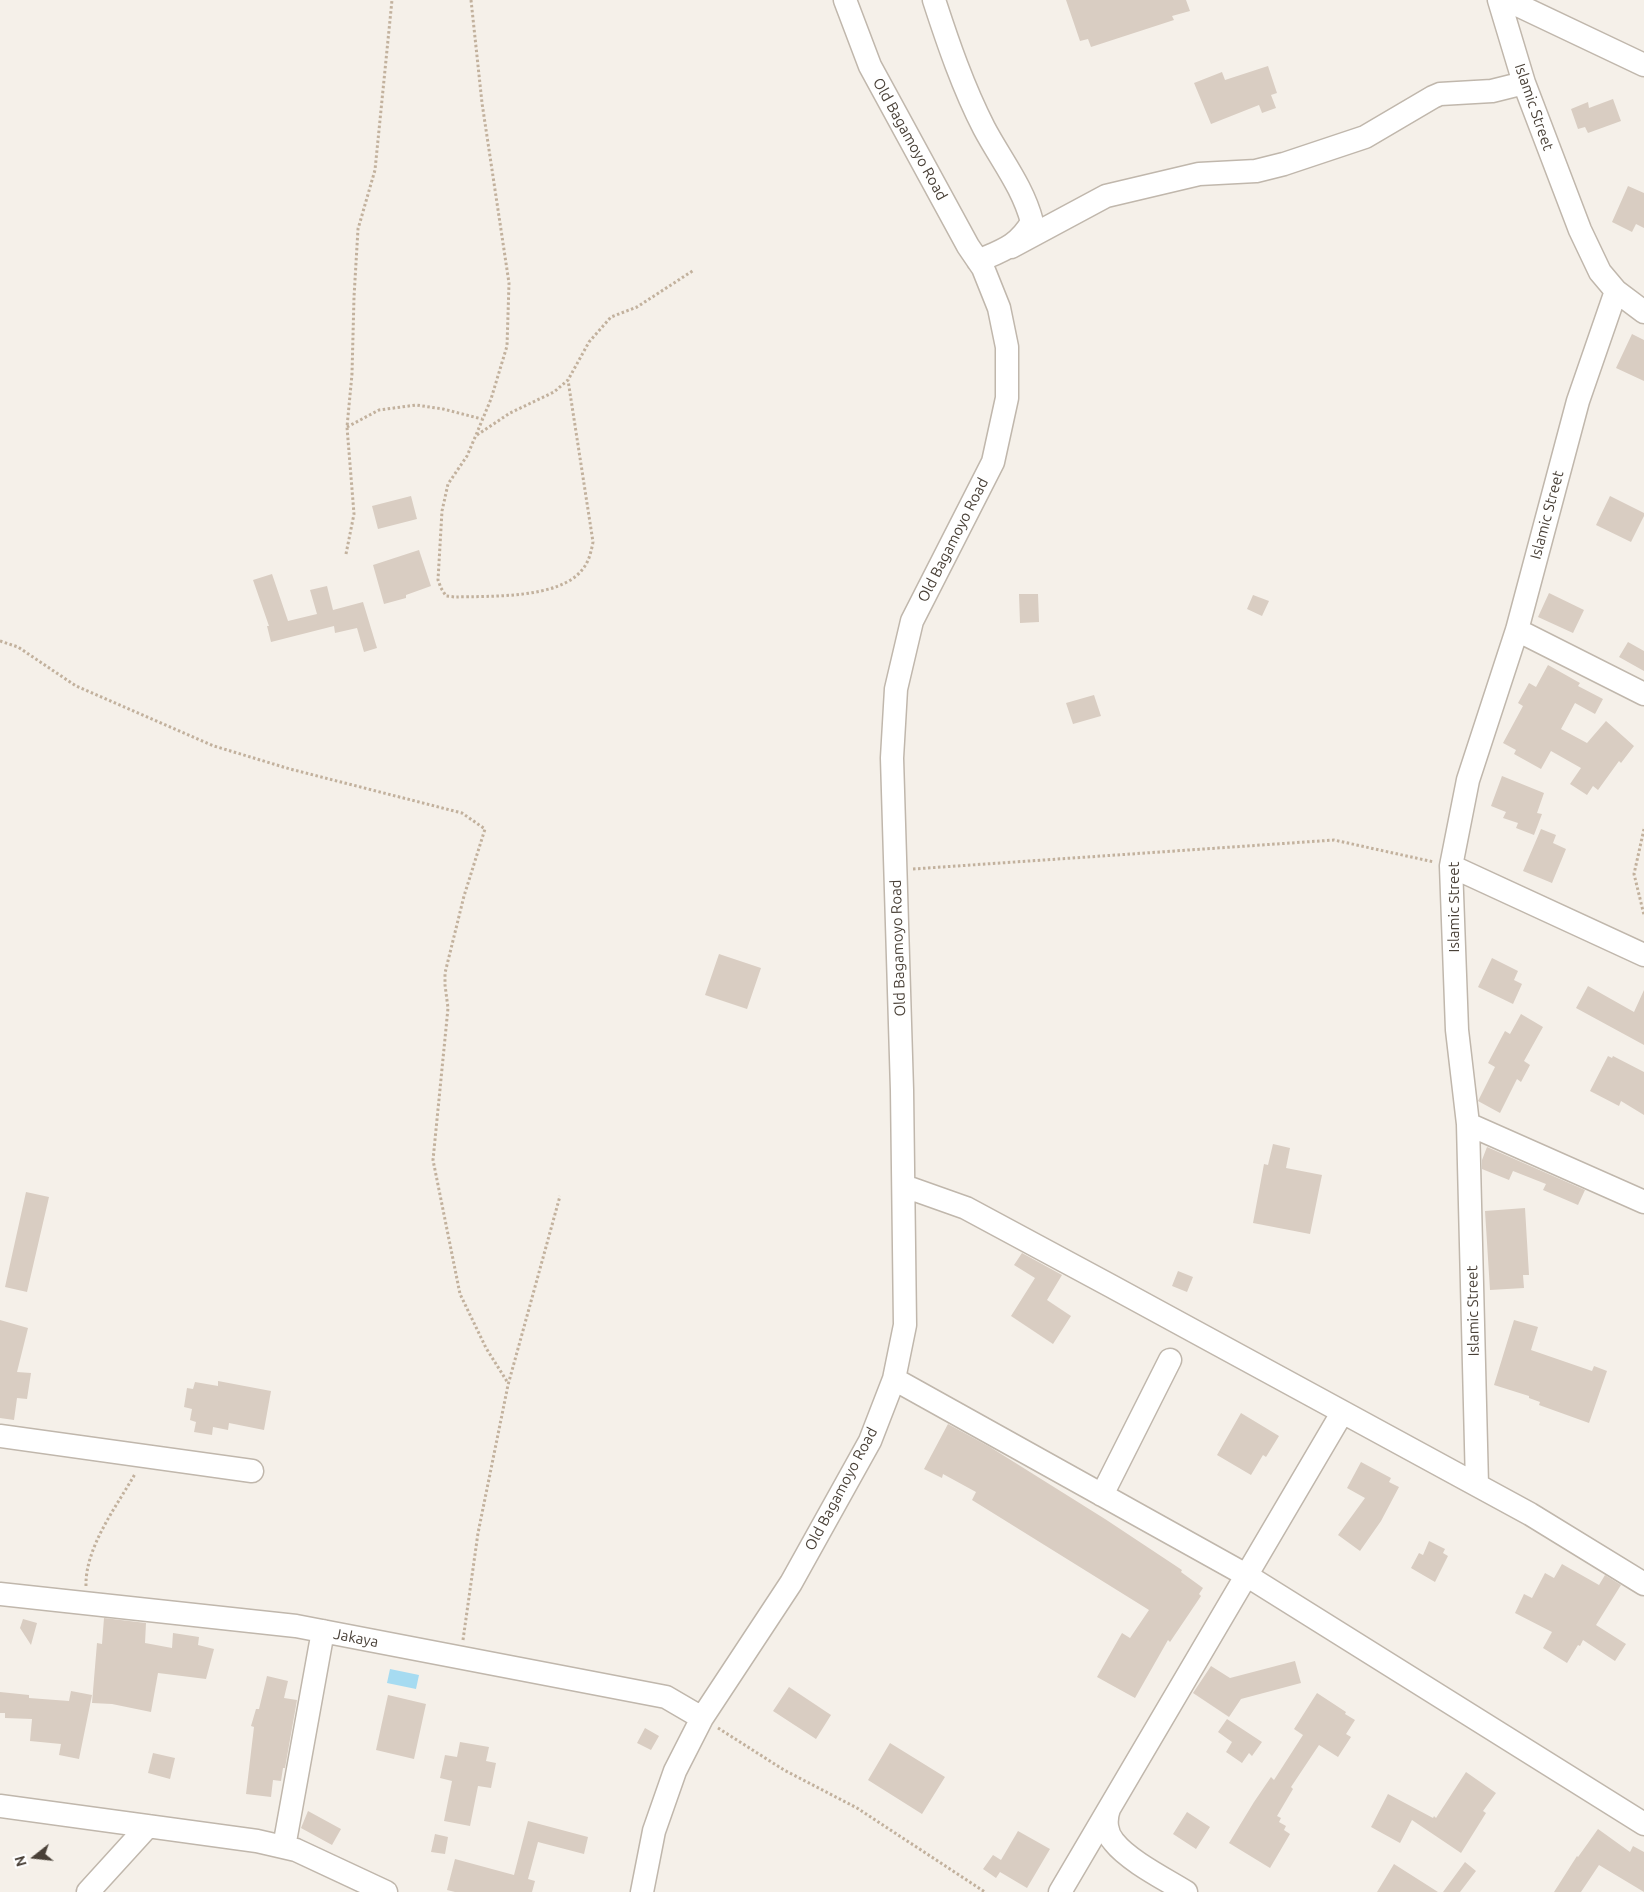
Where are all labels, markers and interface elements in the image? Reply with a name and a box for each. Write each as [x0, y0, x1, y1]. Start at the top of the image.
street label: Islamic Street [1511, 61, 1557, 153]
street label: Old Bagamoyo Road [869, 75, 951, 203]
street label: Islamic Street [1527, 469, 1567, 561]
street label: Old Bagamoyo Road [914, 475, 992, 605]
street label: Islamic Street [1445, 862, 1463, 952]
street label: Old Bagamoyo Road [887, 879, 909, 1017]
street label: Islamic Street [1463, 1265, 1483, 1357]
street label: Old Bagamoyo Road [801, 1424, 881, 1554]
street label: Jakaya [332, 1625, 380, 1651]
north arrow [10, 1832, 60, 1882]
text: N [11, 1854, 30, 1868]

